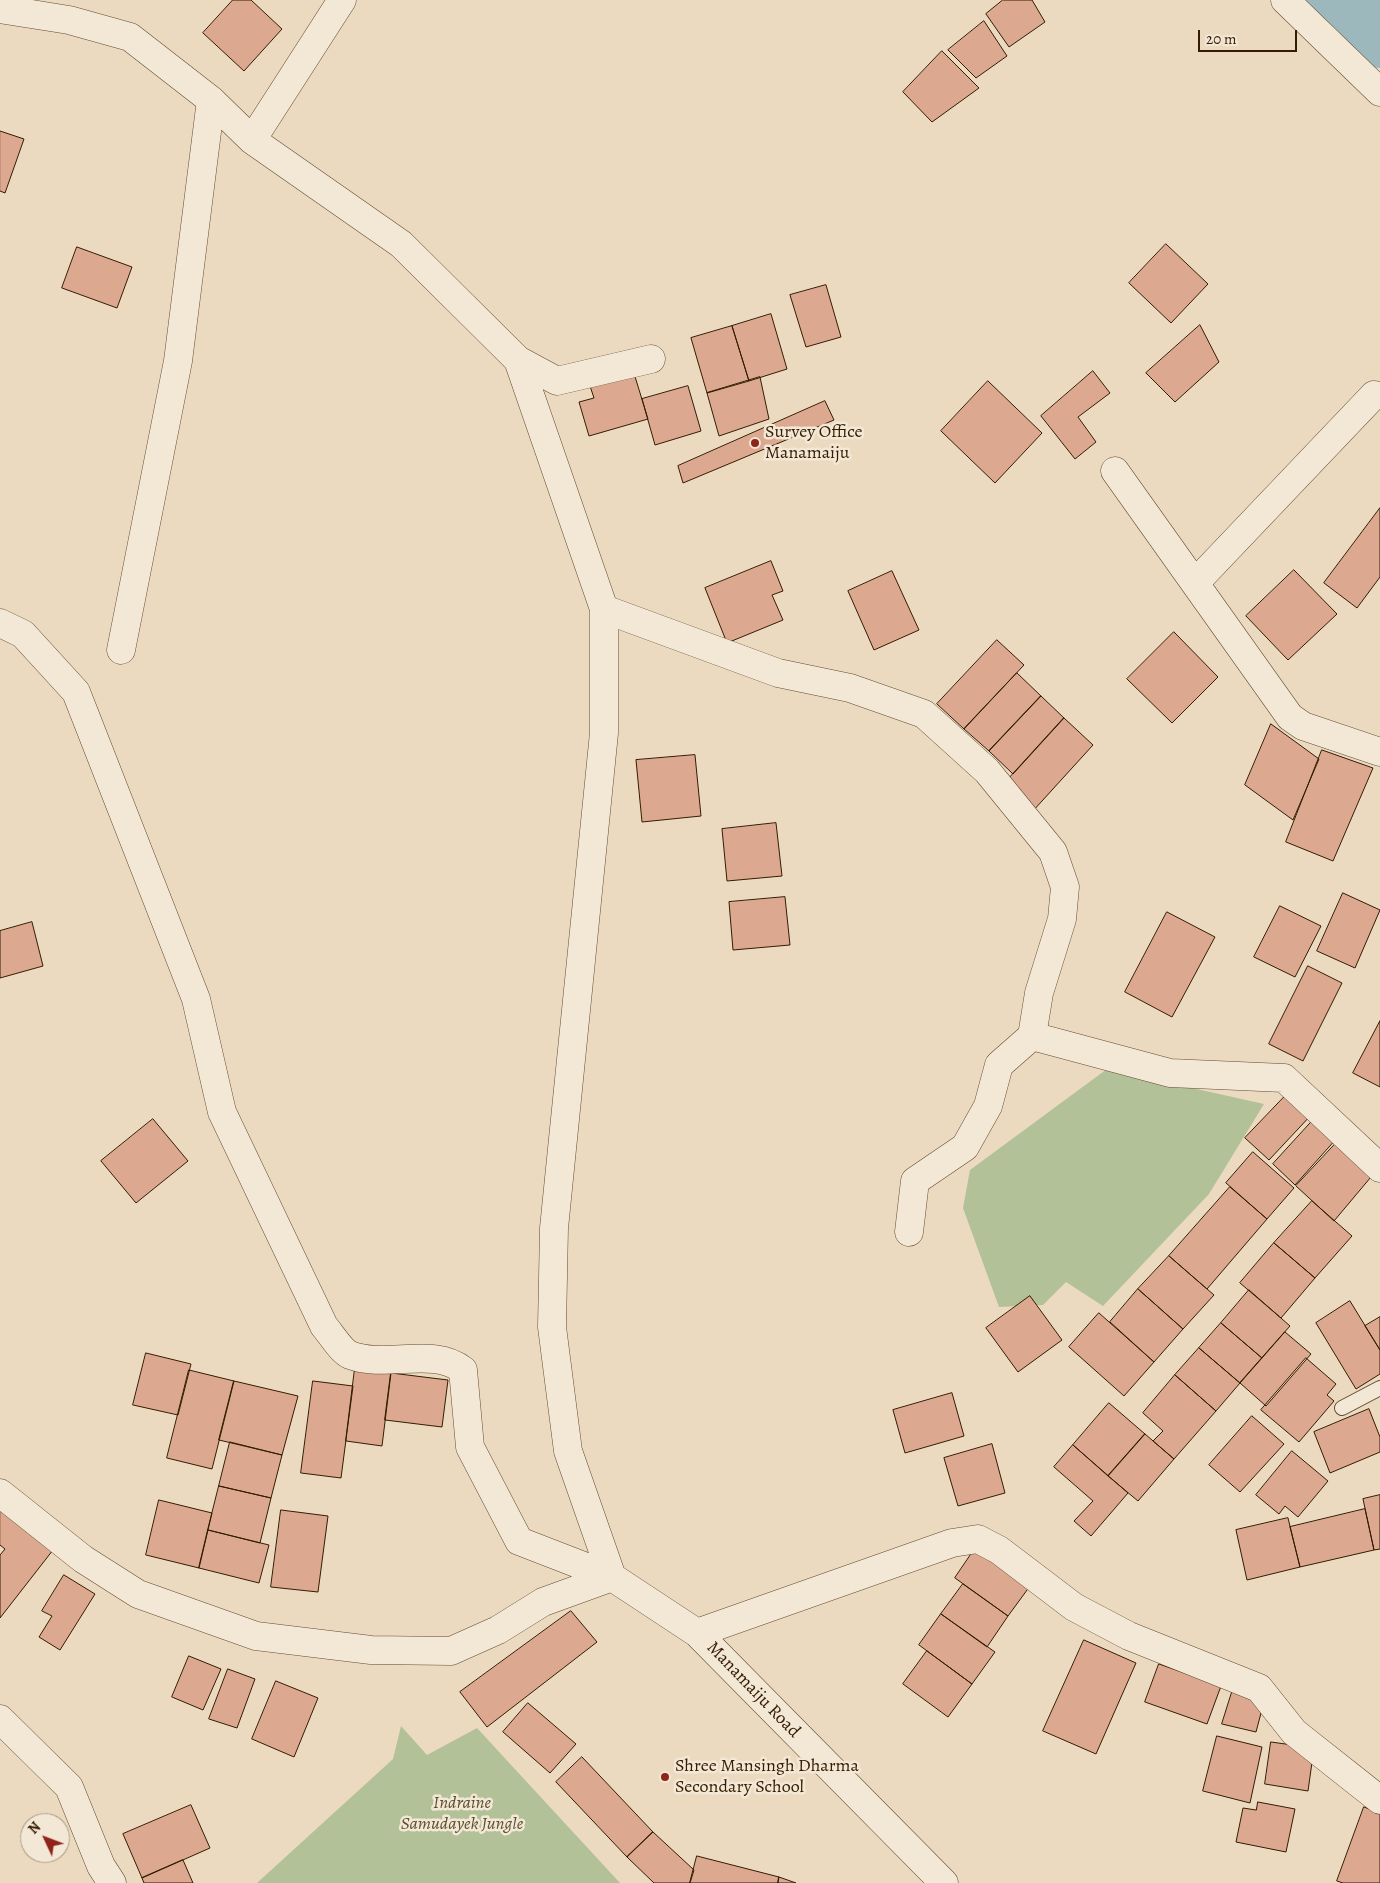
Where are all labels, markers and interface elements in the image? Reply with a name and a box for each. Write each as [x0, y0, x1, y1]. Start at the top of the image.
scale bar [1200, 20, 1299, 52]
text: 20 m [1206, 29, 1237, 49]
place label: Survey Office Manamaiju [765, 422, 863, 464]
marker: Survey Office Manamaiju [749, 437, 761, 449]
street label: Manamaiju Road [702, 1637, 804, 1743]
place label: Shree Mansingh Dharma Secondary School [675, 1756, 859, 1798]
marker: Shree Mansingh Dharma Secondary School [659, 1771, 671, 1783]
park label: Indraine Samudayek Jungle [401, 1793, 523, 1836]
north arrow [20, 1813, 70, 1863]
text: N [24, 1818, 45, 1838]

